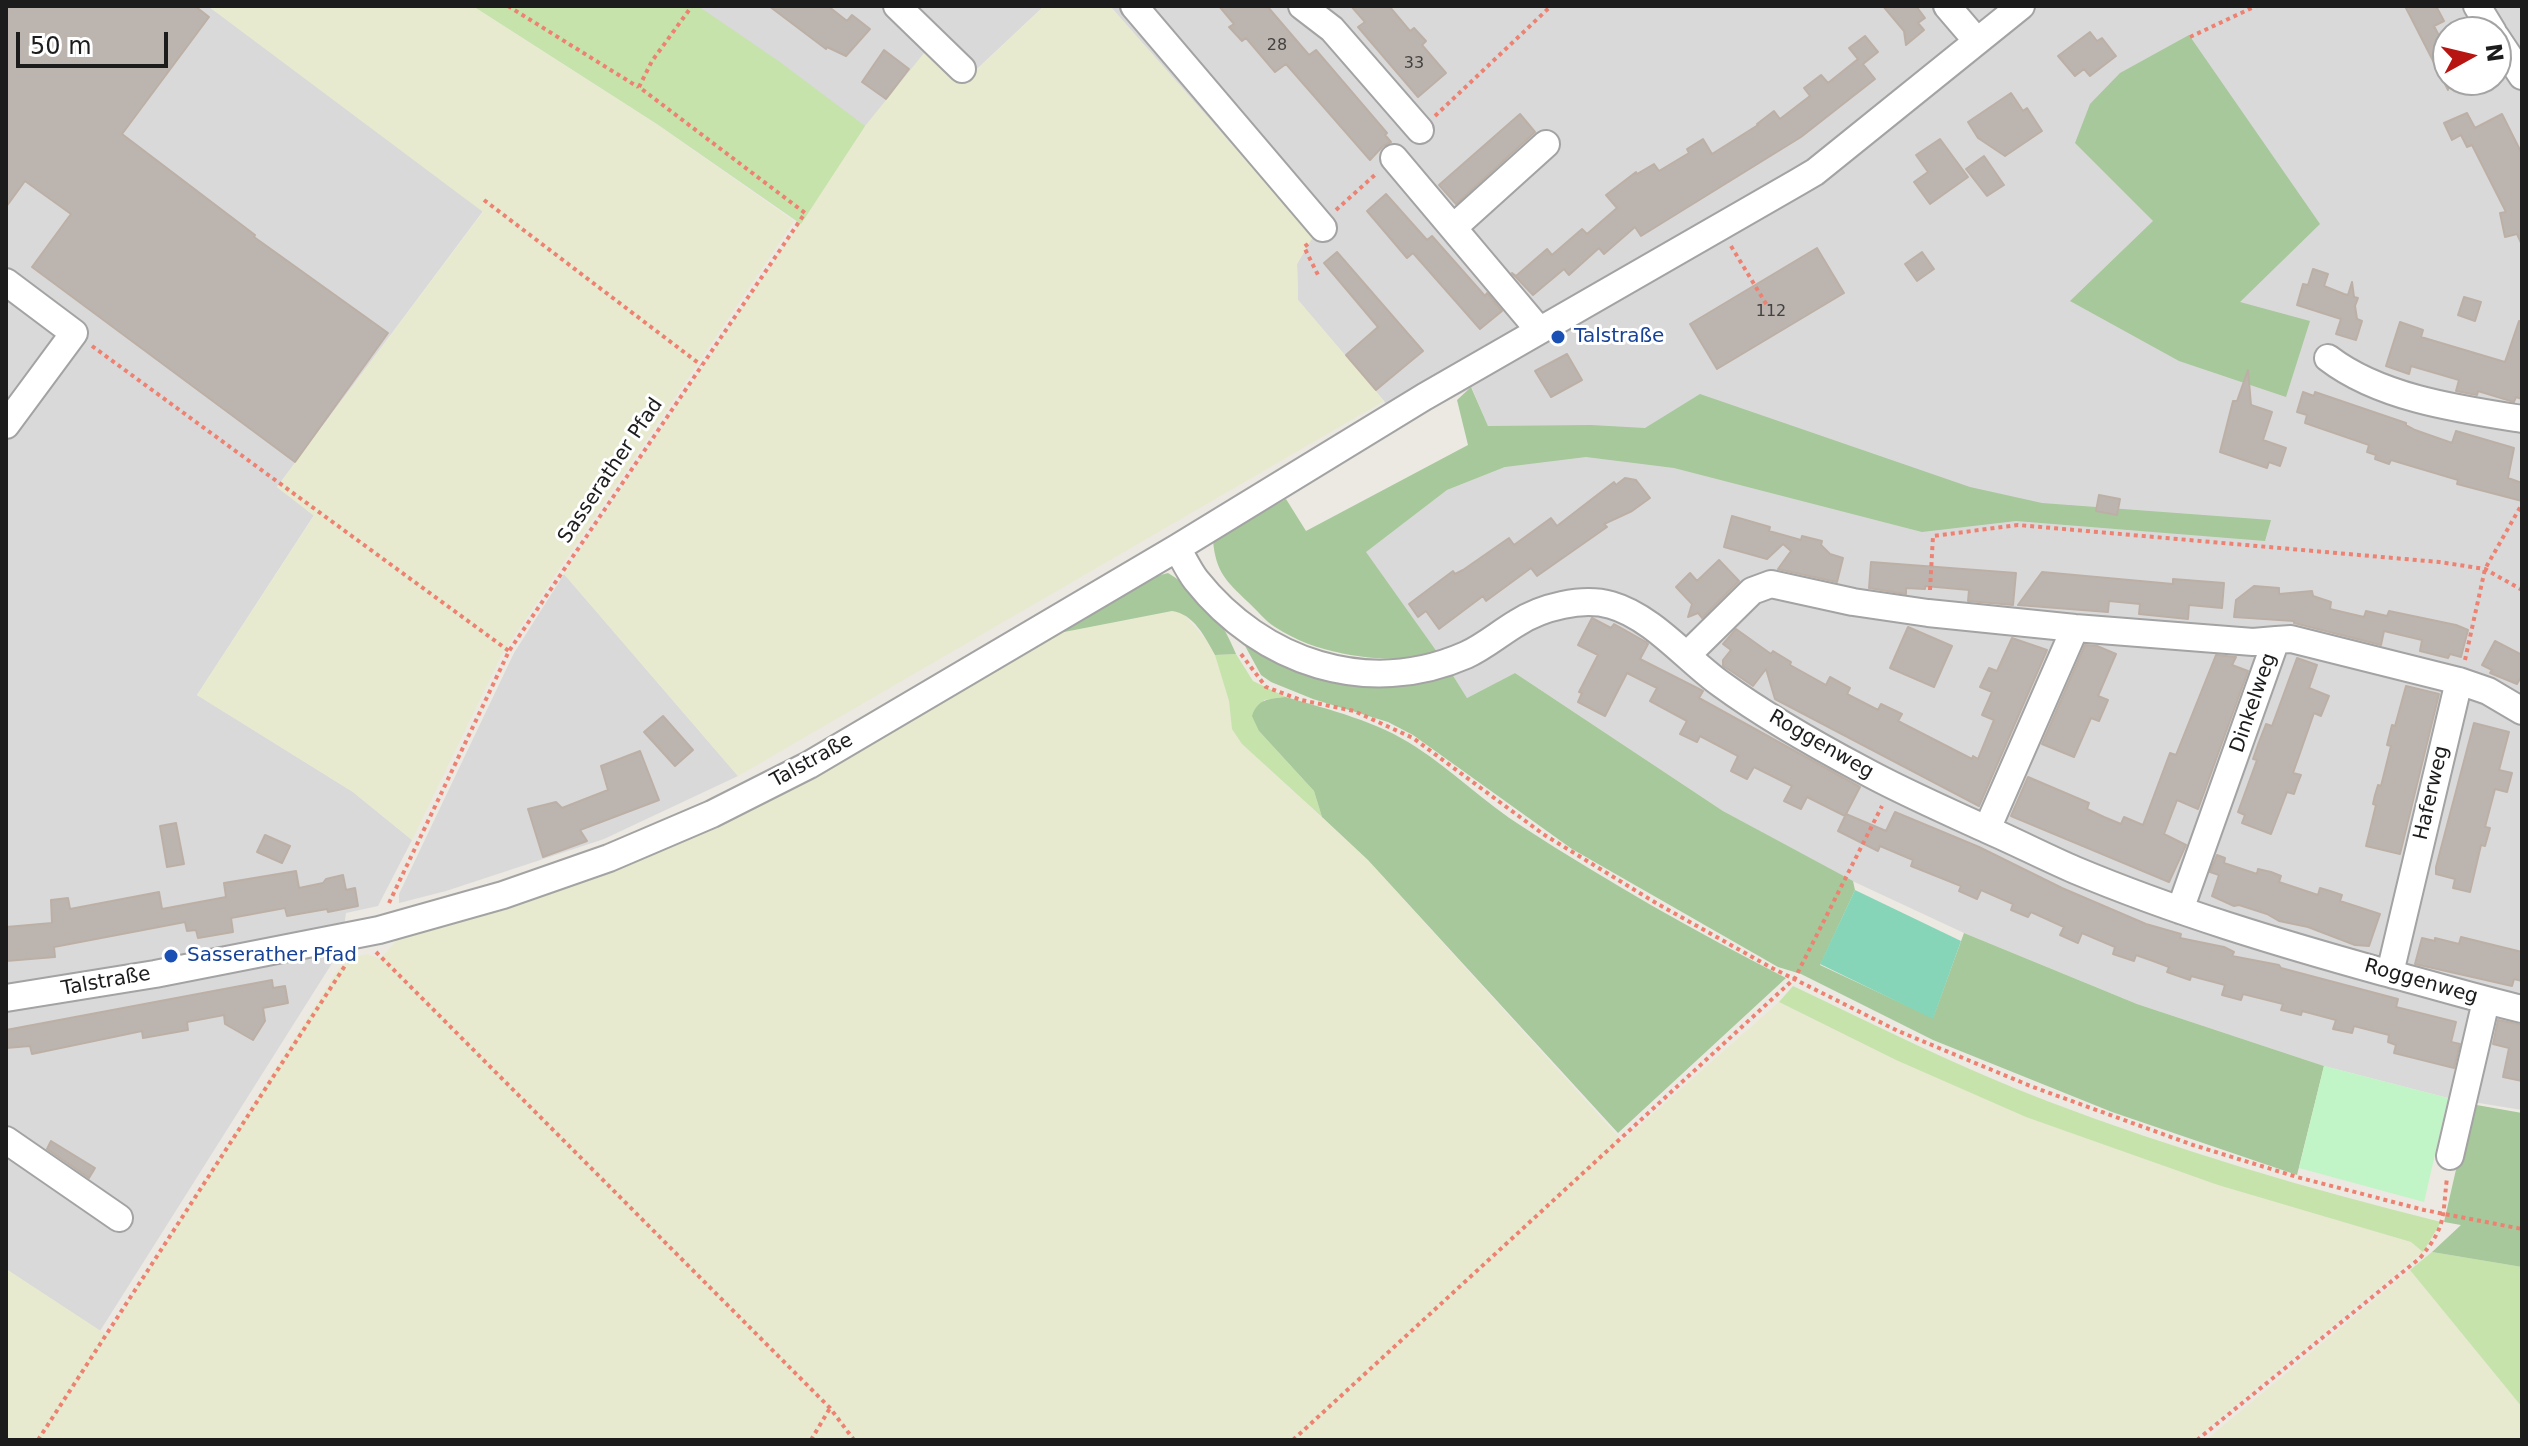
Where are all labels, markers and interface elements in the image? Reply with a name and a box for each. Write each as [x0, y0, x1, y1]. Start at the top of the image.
scale bar [20, 16, 172, 66]
north arrow [2432, 16, 2512, 96]
text: 50 m [30, 32, 92, 60]
house number: 28 [1267, 36, 1287, 56]
text: N [2481, 42, 2508, 64]
house number: 33 [1404, 54, 1424, 74]
house number: 112 [1756, 302, 1786, 322]
place label: Talstraße [1574, 325, 1664, 349]
marker: Talstraße [1549, 328, 1567, 346]
street label: Sasserather Pfad [554, 394, 668, 548]
street label: Dinkelweg [2226, 650, 2282, 756]
street label: Roggenweg [1764, 705, 1878, 785]
street label: Talstraße [767, 729, 857, 793]
street label: Haferweg [2409, 743, 2455, 843]
place label: Sasserather Pfad [187, 944, 357, 968]
marker: Sasserather Pfad [162, 947, 180, 965]
street label: Roggenweg [2361, 954, 2481, 1010]
street label: Talstraße [59, 962, 153, 1002]

